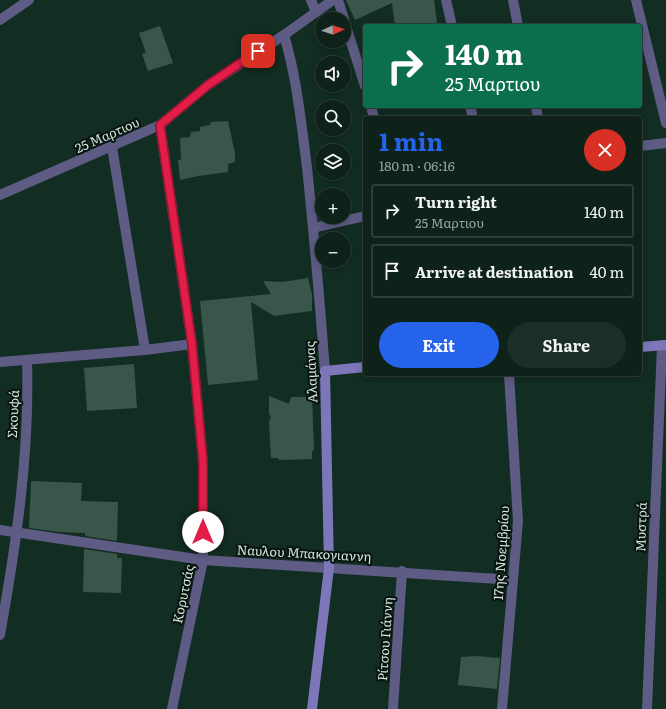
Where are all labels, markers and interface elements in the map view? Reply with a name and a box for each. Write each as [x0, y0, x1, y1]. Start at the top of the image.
north arrow [315, 12, 351, 48]
map controls [315, 12, 351, 268]
text: 140 m [445, 32, 523, 74]
pin [241, 34, 275, 68]
icon: arrive [247, 40, 269, 62]
icon: right [379, 40, 431, 92]
button: sound [315, 56, 351, 92]
text: 25 Μαρτιου [445, 70, 540, 97]
button: search [315, 100, 351, 136]
street label: 25 Μαρτιου [72, 112, 142, 157]
text: 1 min [379, 123, 443, 158]
button: close [584, 129, 626, 171]
button: layers [315, 144, 351, 180]
text: 180 m · 06:16 [379, 156, 455, 175]
button: + [315, 188, 351, 224]
text: Turn right [415, 190, 497, 213]
icon: right [381, 200, 403, 222]
text: 140 m [584, 200, 624, 223]
text: 25 Μαρτιου [415, 213, 484, 232]
button: − [315, 232, 351, 268]
icon: arrive [381, 260, 403, 282]
text: Arrive at destination [415, 260, 574, 283]
text: 40 m [590, 260, 624, 283]
button: Exit [379, 322, 499, 368]
button: Share [507, 322, 626, 368]
street label: Αλαμάνας [299, 340, 322, 403]
street label: Σκουφά [2, 389, 23, 439]
street label: Μυστρά [630, 502, 651, 552]
street label: 17ης Νοεμβρίου [488, 505, 513, 601]
position arrow [182, 511, 224, 553]
street label: Ναυλου Μπακογιαννη [236, 539, 372, 566]
street label: Κορυτσάς [167, 562, 198, 625]
street label: Ρίτσου Γιάννη [372, 596, 397, 682]

